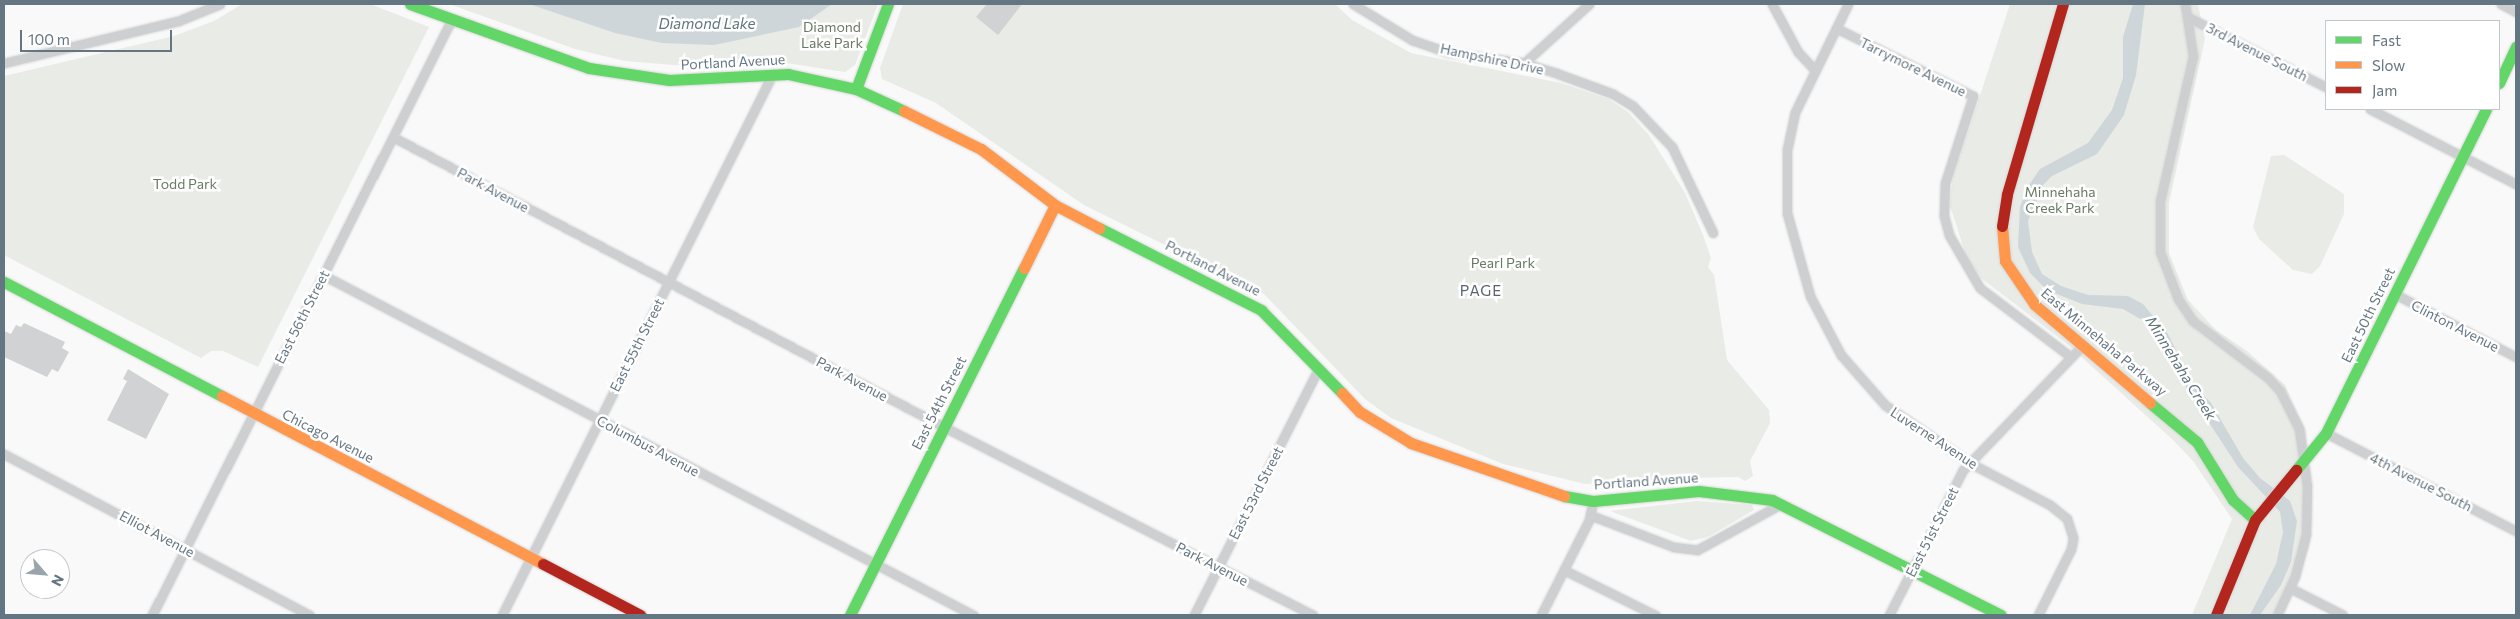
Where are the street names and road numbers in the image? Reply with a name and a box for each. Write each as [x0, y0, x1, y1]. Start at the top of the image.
street label: 3rd Avenue South [2203, 19, 2311, 85]
street label: Tarrymore Avenue [1857, 34, 1969, 100]
street label: Hampshire Drive [1439, 40, 1545, 78]
street label: Portland Avenue [680, 51, 786, 73]
street label: Park Avenue [454, 164, 532, 216]
street label: Portland Avenue [1163, 237, 1263, 299]
street label: East 50th Street [2338, 265, 2398, 365]
street label: East 56th Street [271, 267, 333, 367]
street label: East Minnehaha Parkway [2038, 284, 2170, 400]
street label: East 55th Street [606, 296, 668, 394]
street label: Clinton Avenue [2408, 297, 2502, 355]
street label: Park Avenue [813, 353, 891, 405]
street label: East 54th Street [908, 353, 970, 453]
street label: Luverne Avenue [1887, 404, 1981, 472]
street label: Chicago Avenue [279, 406, 377, 466]
street label: Columbus Avenue [594, 412, 702, 480]
street label: East 53rd Street [1225, 444, 1287, 542]
street label: 4th Avenue South [2367, 449, 2475, 515]
street label: Portland Avenue [1593, 469, 1699, 493]
street label: East 51st Street [1902, 484, 1962, 580]
street label: Elliot Avenue [117, 507, 197, 561]
street label: Park Avenue [1173, 539, 1251, 589]

